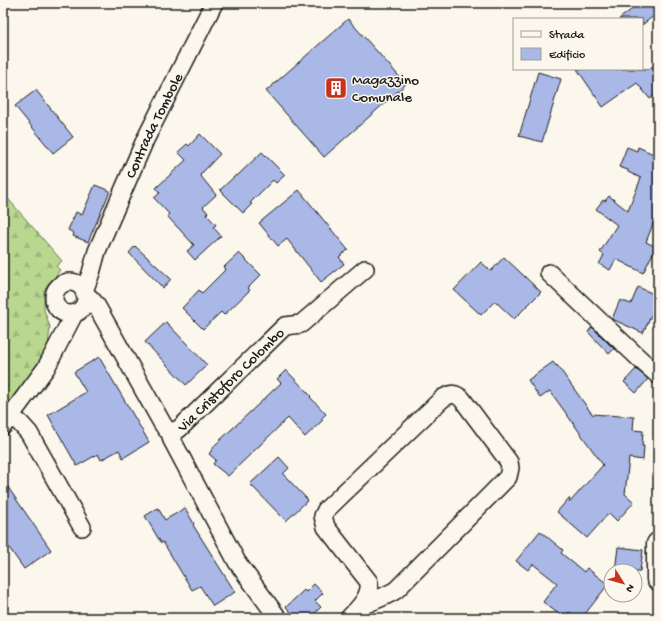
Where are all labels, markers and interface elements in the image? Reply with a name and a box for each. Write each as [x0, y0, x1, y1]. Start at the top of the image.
legend [513, 18, 643, 70]
text: Strada [549, 29, 584, 43]
text: Edificio [549, 49, 585, 63]
street label: Contrada Tombole [123, 70, 188, 181]
place label: Magazzino Comunale [352, 72, 419, 107]
building icon: Magazzino Comunale [323, 75, 349, 101]
street label: Via Cristoforo Colombo [174, 324, 289, 437]
north arrow [603, 563, 643, 603]
text: N [622, 581, 636, 594]

